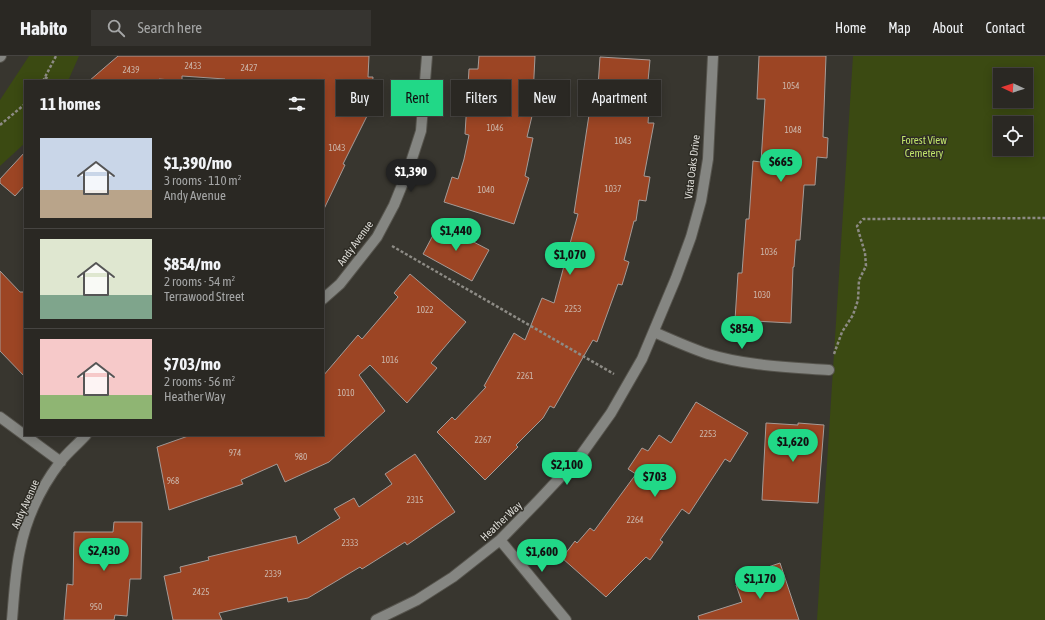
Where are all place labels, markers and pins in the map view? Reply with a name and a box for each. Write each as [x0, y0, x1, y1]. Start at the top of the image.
pin: $665 [757, 149, 805, 183]
pin: $1,390 [378, 159, 444, 193]
pin: $1,440 [423, 218, 489, 252]
pin: $1,070 [537, 242, 603, 276]
pin: $854 [718, 316, 766, 350]
pin: $1,620 [760, 429, 826, 463]
pin: $2,100 [534, 452, 600, 486]
pin: $703 [631, 464, 679, 498]
pin: $2,430 [71, 538, 137, 572]
pin: $1,600 [509, 539, 575, 573]
pin: $1,170 [727, 566, 793, 600]

